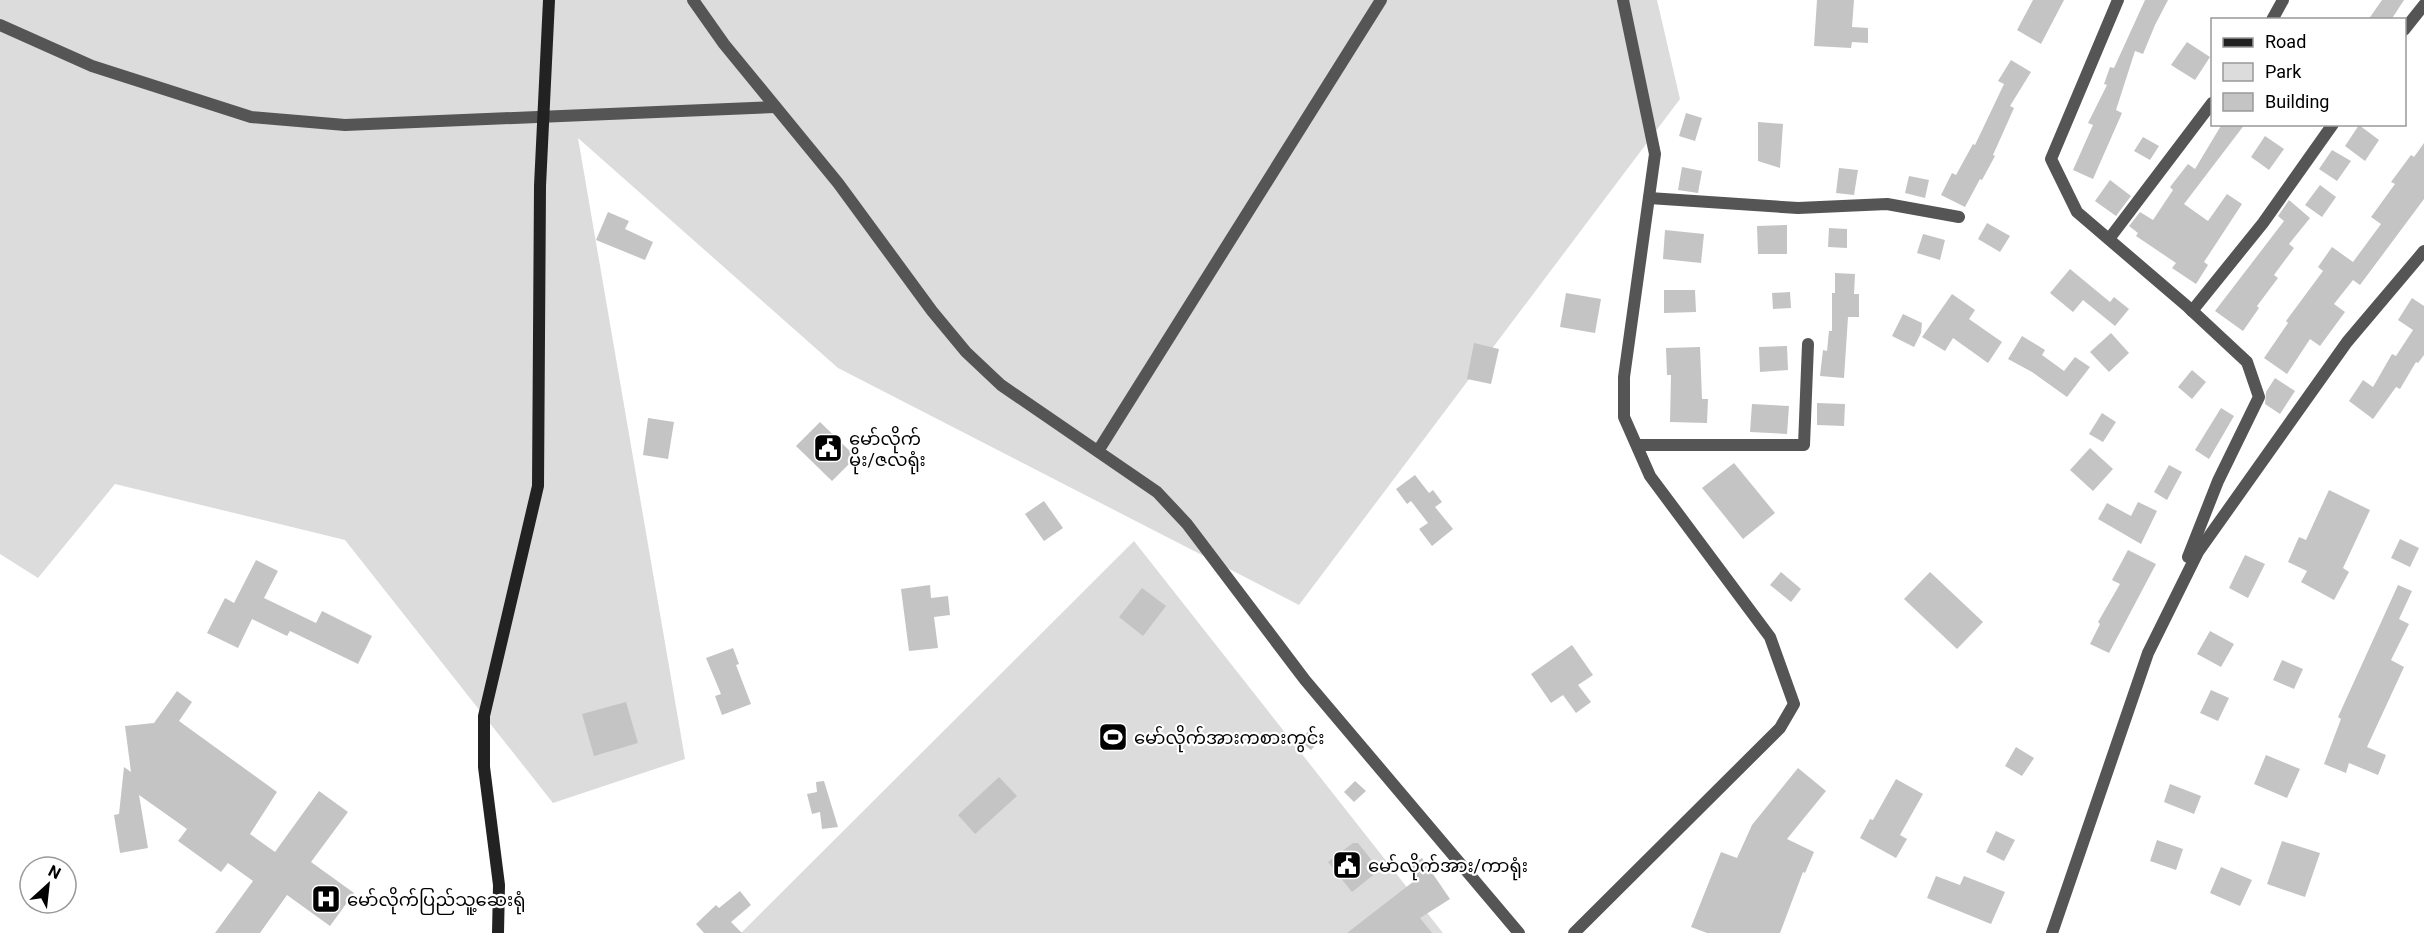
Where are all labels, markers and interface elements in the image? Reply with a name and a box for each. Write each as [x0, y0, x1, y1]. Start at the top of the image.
legend [2211, 18, 2406, 126]
text: Road [2265, 31, 2306, 52]
text: Park [2265, 61, 2302, 82]
text: Building [2265, 91, 2329, 112]
place label: မော်လိုက် မိုး/ဇလရုံး [849, 425, 926, 475]
public building icon: မော်လိုက် မိုး/ဇလရုံး [812, 432, 844, 464]
sports icon: မော်လိုက်အားကစားကွင်း [1097, 721, 1129, 753]
place label: မော်လိုက်အားကစားကွင်း [1134, 724, 1325, 753]
public building icon: မော်လိုက်အား/ကာရုံး [1331, 849, 1363, 881]
place label: မော်လိုက်အား/ကာရုံး [1368, 852, 1528, 881]
north arrow [18, 855, 78, 915]
text: N [45, 861, 64, 883]
hospital icon: မော်လိုက်ပြည်သူ့ဆေးရုံ [310, 883, 342, 915]
place label: မော်လိုက်ပြည်သူ့ဆေးရုံ [347, 886, 525, 915]

